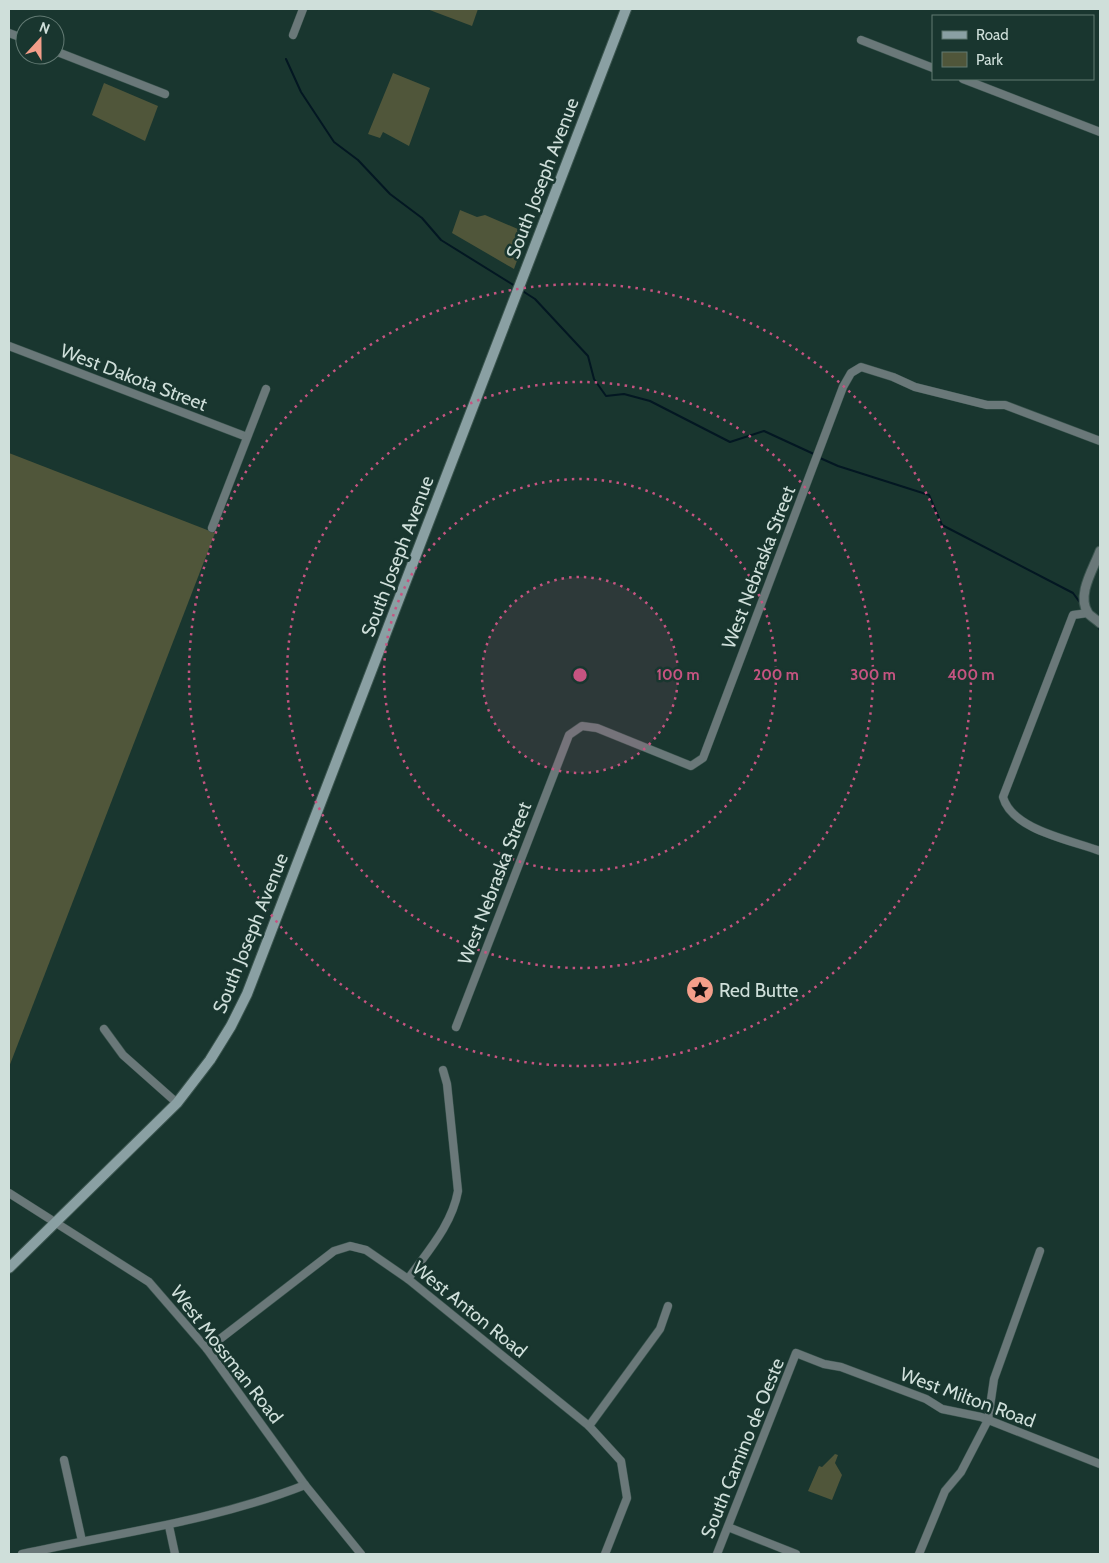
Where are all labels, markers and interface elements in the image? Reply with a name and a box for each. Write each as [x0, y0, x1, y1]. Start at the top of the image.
north arrow [15, 15, 65, 65]
legend [932, 15, 1094, 80]
text: N [37, 18, 53, 38]
text: Road [976, 26, 1009, 44]
text: Park [976, 51, 1003, 69]
street label: South Joseph Avenue [501, 94, 584, 262]
street label: West Dakota Street [57, 339, 211, 416]
street label: South Joseph Avenue [356, 472, 439, 640]
street label: West Nebraska Street [717, 482, 800, 652]
centre of rings [571, 666, 589, 684]
text: 100 m [656, 666, 700, 684]
text: 200 m [753, 666, 799, 684]
text: 300 m [850, 666, 896, 684]
text: 400 m [948, 666, 994, 684]
street label: West Nebraska Street [453, 798, 536, 968]
street label: South Joseph Avenue [208, 850, 293, 1017]
place icon: Red Butte [685, 975, 715, 1005]
place label: Red Butte [719, 979, 799, 1002]
street label: West Anton Road [408, 1256, 532, 1363]
street label: West Mossman Road [166, 1281, 288, 1428]
street label: South Camino de Oeste [696, 1355, 789, 1542]
street label: West Milton Road [897, 1362, 1039, 1433]

